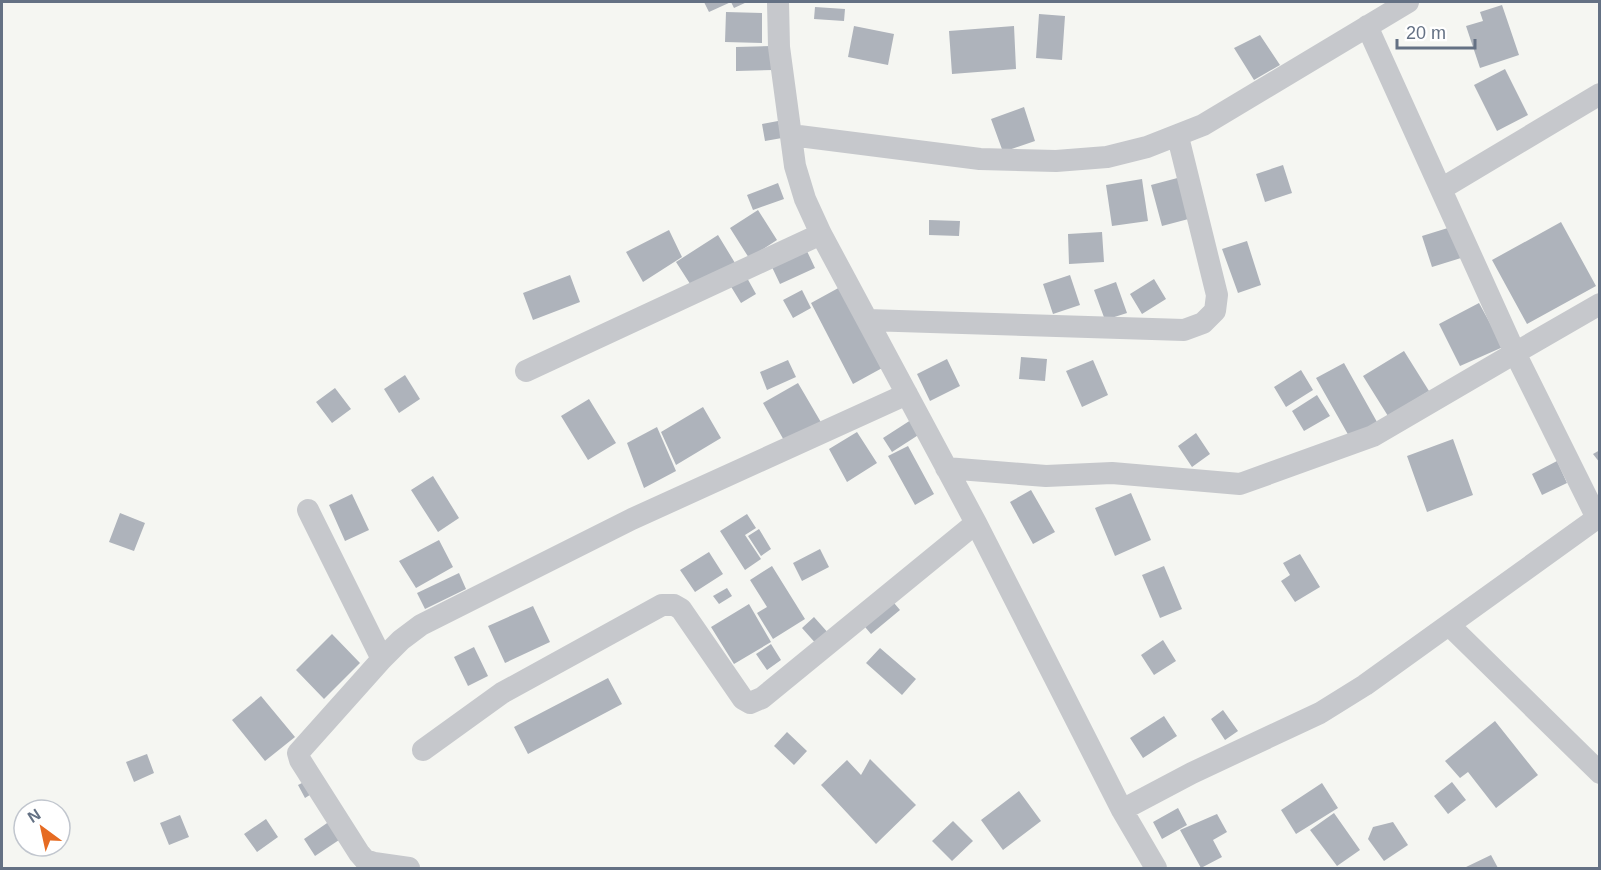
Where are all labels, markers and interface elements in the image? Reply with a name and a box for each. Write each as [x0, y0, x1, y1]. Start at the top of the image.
scale bar [1397, 12, 1475, 50]
text: 20 m [1406, 23, 1446, 43]
north arrow [12, 798, 72, 858]
text: N [25, 806, 44, 826]

